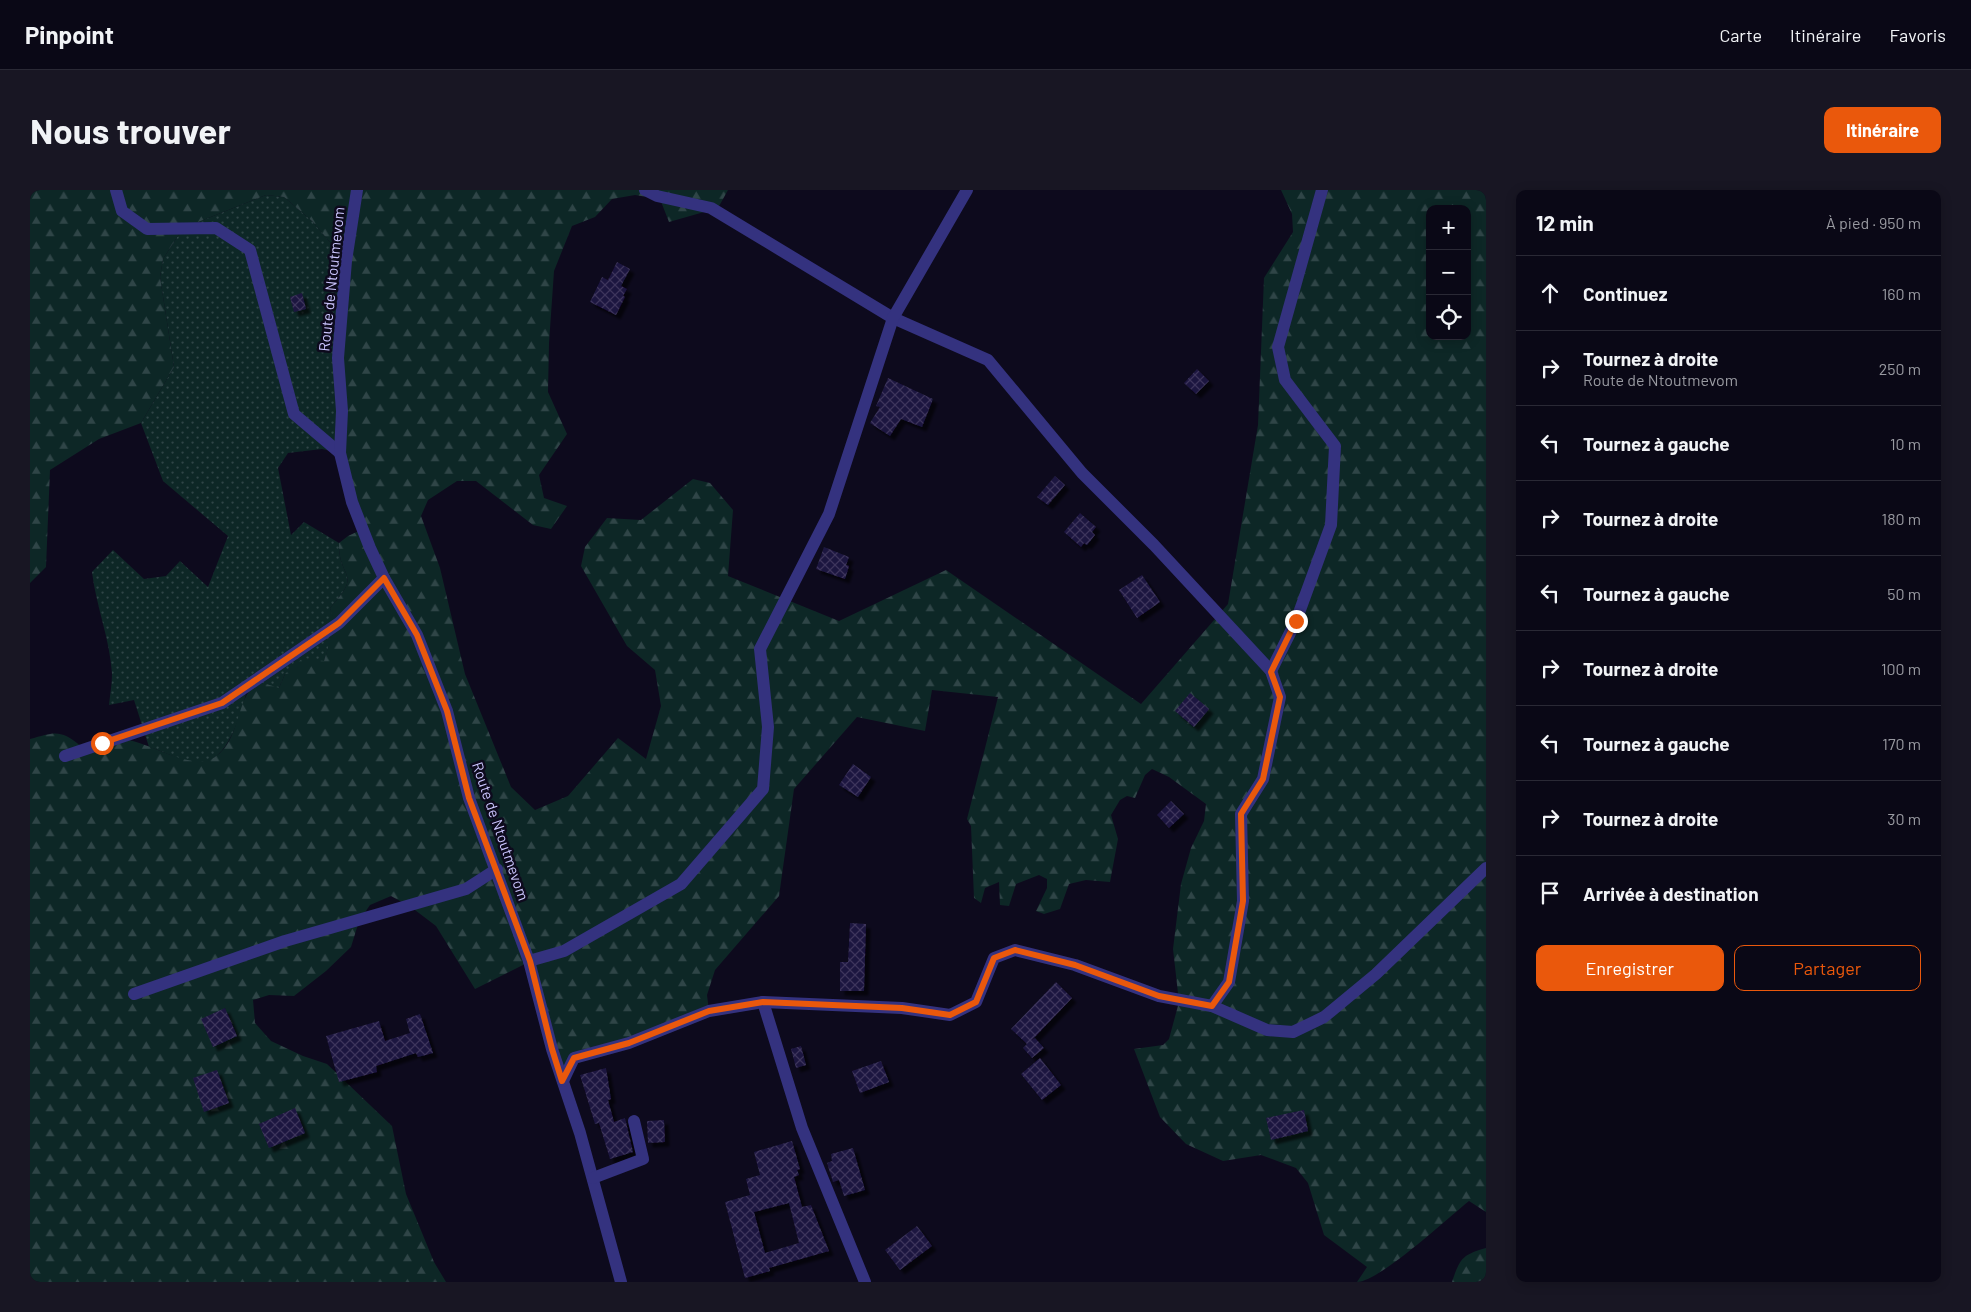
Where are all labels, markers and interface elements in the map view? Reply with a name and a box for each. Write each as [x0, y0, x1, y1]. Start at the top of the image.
text: Pinpoint [25, 20, 114, 49]
text: Carte [1719, 24, 1762, 46]
text: Itinéraire [1790, 24, 1861, 46]
text: Favoris [1889, 24, 1946, 46]
button: Itinéraire [1824, 107, 1941, 153]
text: Nous trouver [30, 109, 231, 151]
map controls [1426, 205, 1471, 340]
button: + [1426, 205, 1471, 250]
street label: Route de Ntoutmevom [314, 206, 348, 352]
text: 12 min [1536, 210, 1594, 235]
text: À pied · 950 m [1826, 213, 1921, 232]
button: − [1426, 250, 1471, 295]
icon: ahead [1536, 279, 1564, 307]
text: Continuez [1583, 282, 1667, 305]
text: 160 m [1882, 284, 1921, 303]
button: locate [1426, 295, 1471, 340]
text: Tournez à droite [1583, 347, 1719, 370]
icon: right [1536, 354, 1564, 382]
text: 250 m [1879, 359, 1921, 378]
text: Route de Ntoutmevom [1583, 370, 1738, 389]
icon: left [1536, 429, 1564, 457]
text: Tournez à gauche [1583, 432, 1730, 455]
text: 10 m [1890, 434, 1921, 453]
icon: right [1536, 504, 1564, 532]
text: Tournez à droite [1583, 507, 1719, 530]
text: 180 m [1882, 509, 1921, 528]
icon: left [1536, 579, 1564, 607]
text: Tournez à gauche [1583, 582, 1730, 605]
text: 50 m [1887, 584, 1921, 603]
route end [1285, 610, 1308, 633]
icon: right [1536, 654, 1564, 682]
text: Tournez à droite [1583, 657, 1719, 680]
text: 100 m [1881, 659, 1921, 678]
icon: left [1536, 729, 1564, 757]
route start [91, 732, 114, 755]
text: Tournez à gauche [1583, 732, 1730, 755]
text: 170 m [1882, 734, 1921, 753]
street label: Route de Ntoutmevom [469, 759, 533, 903]
icon: right [1536, 804, 1564, 832]
text: Tournez à droite [1583, 807, 1719, 830]
text: 30 m [1887, 809, 1921, 828]
icon: arrive [1536, 879, 1564, 907]
text: Arrivée à destination [1583, 882, 1759, 905]
button: Enregistrer [1536, 945, 1724, 991]
button: Partager [1734, 945, 1921, 991]

